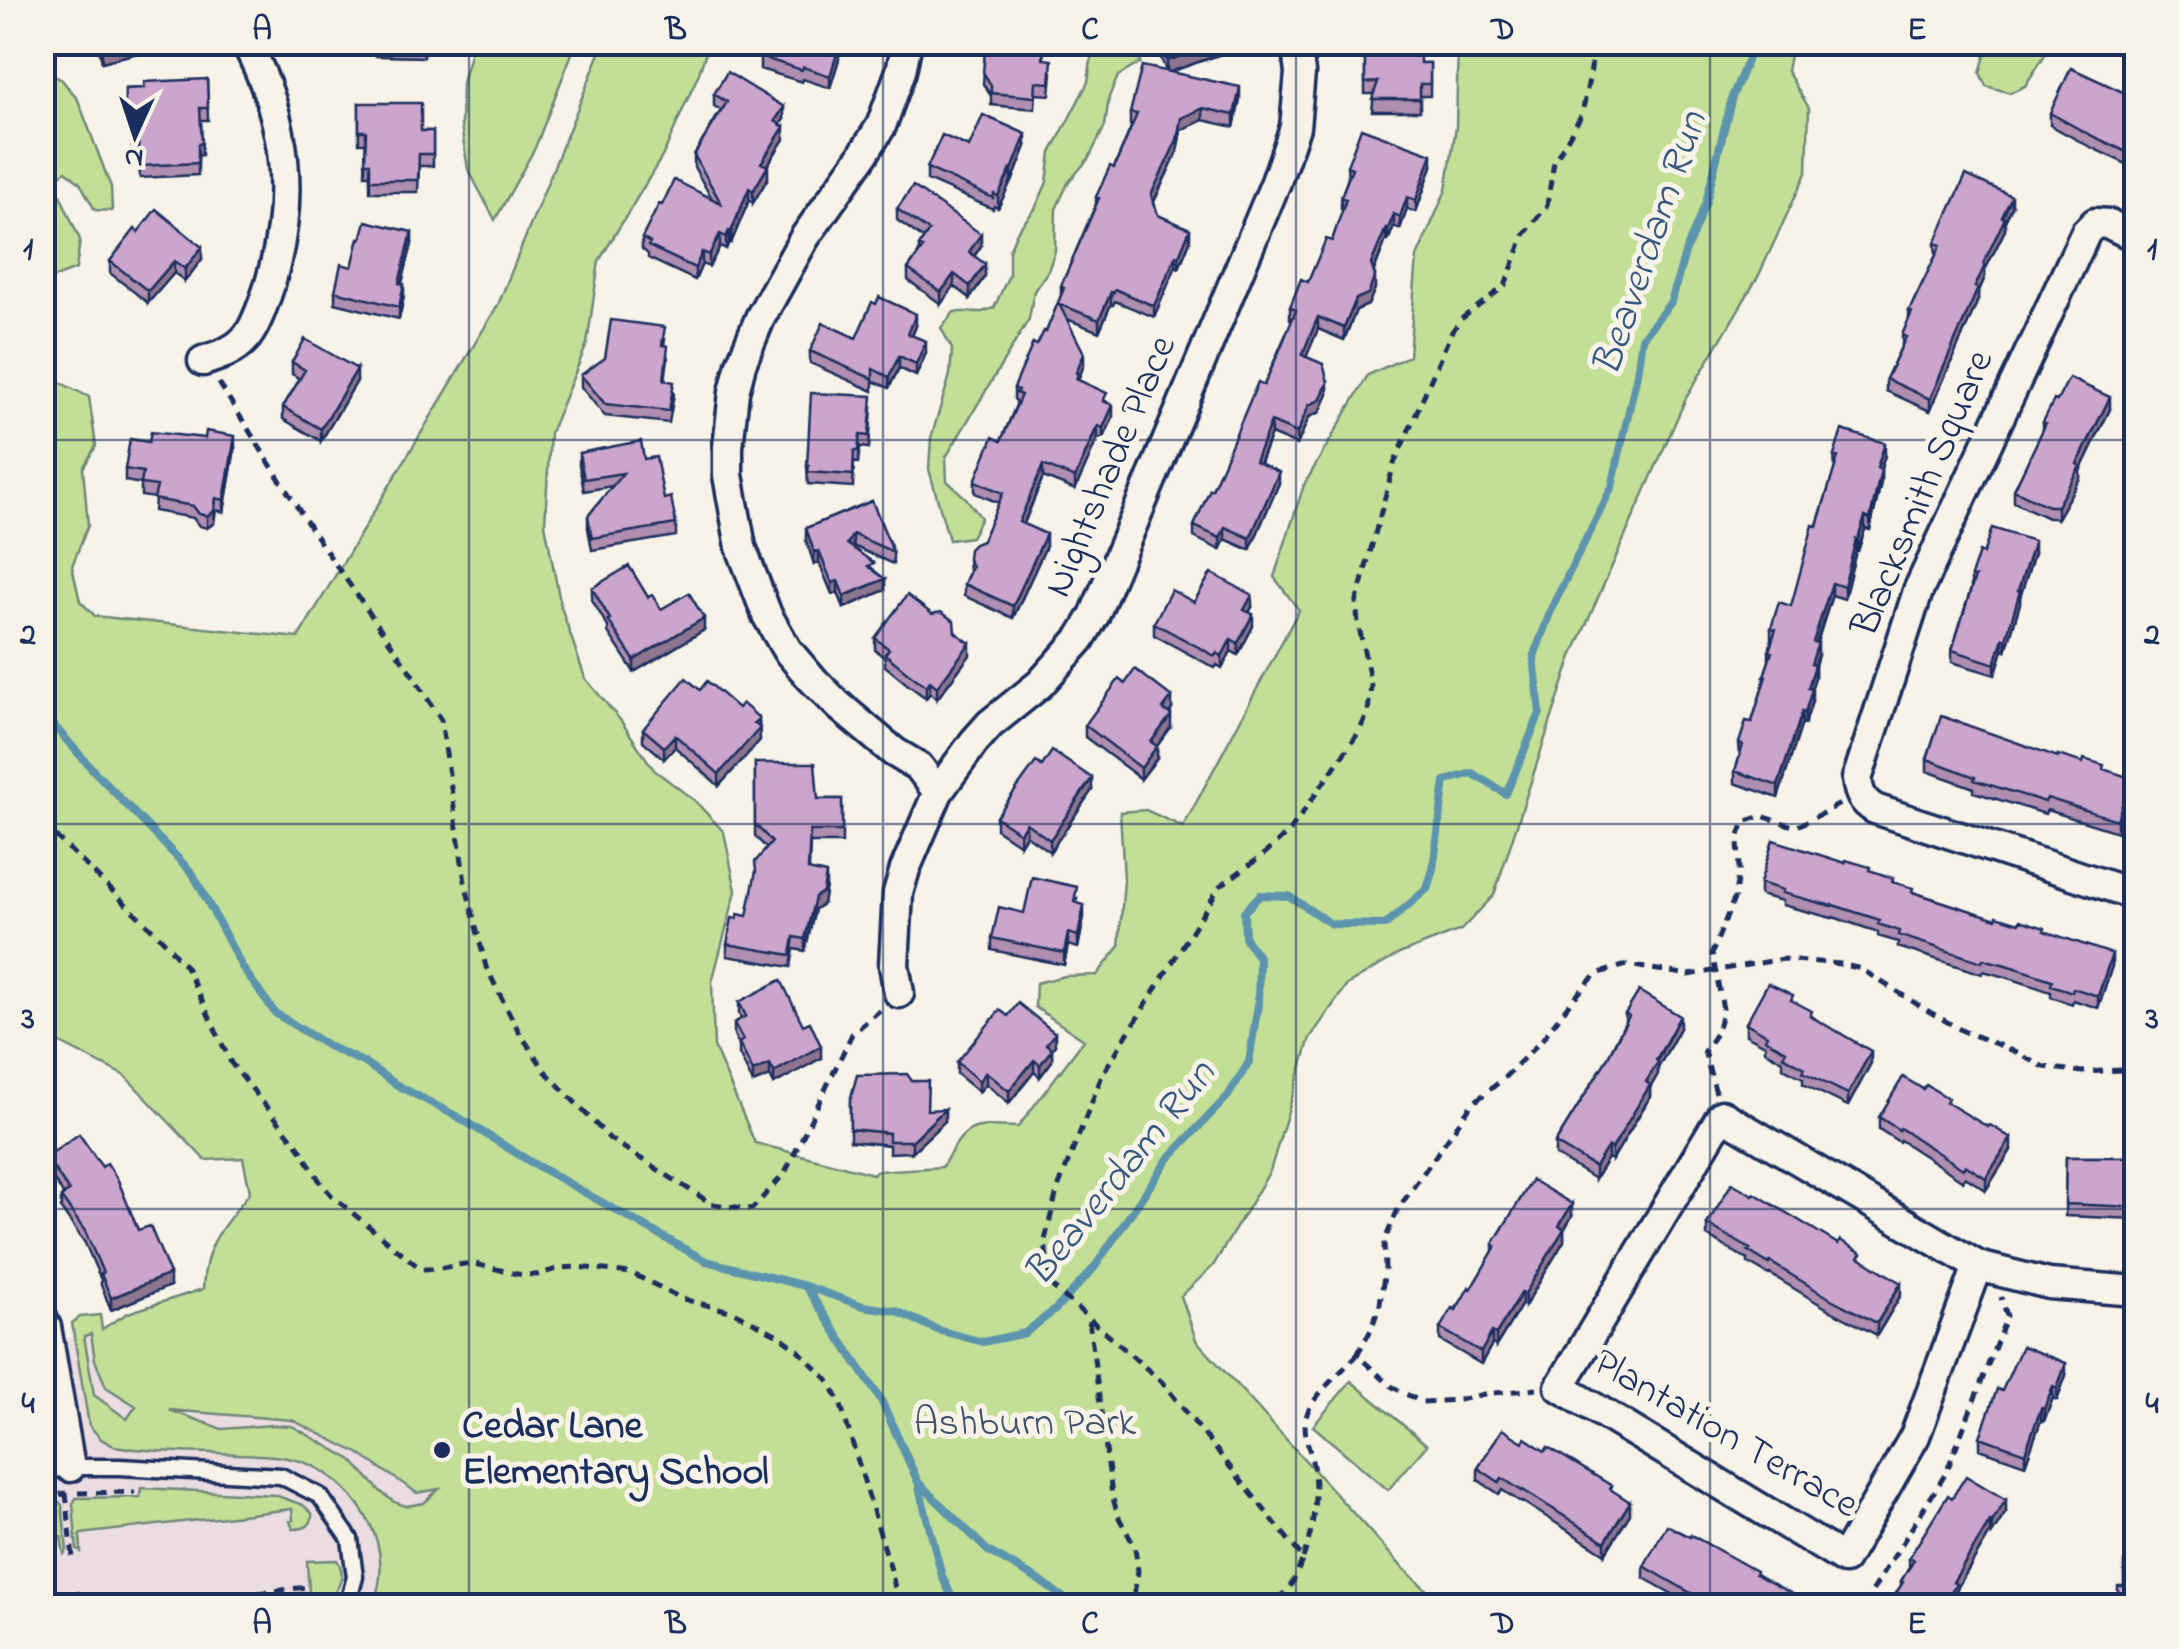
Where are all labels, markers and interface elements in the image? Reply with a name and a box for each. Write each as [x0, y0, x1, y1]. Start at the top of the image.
text: A [252, 8, 272, 55]
text: B [663, 8, 687, 55]
text: C [1081, 8, 1099, 55]
text: D [1489, 8, 1515, 55]
text: E [1907, 8, 1927, 55]
north arrow [85, 85, 185, 185]
water label: Beaverdam Run [1577, 102, 1725, 385]
text: N [123, 136, 144, 177]
text: 1 [23, 228, 33, 275]
text: 1 [2147, 228, 2157, 275]
street label: Nightshade Place [1030, 327, 1194, 607]
street label: Blacksmith Square [1837, 341, 2011, 647]
text: 2 [19, 613, 36, 660]
text: 2 [2143, 613, 2160, 660]
text: 3 [20, 997, 35, 1044]
text: 3 [2144, 997, 2159, 1044]
water label: Beaverdam Run [1010, 1046, 1232, 1301]
street label: Plantation Terrace [1581, 1335, 1869, 1535]
text: 4 [21, 1382, 35, 1429]
text: 4 [2145, 1382, 2159, 1429]
park label: Ashburn Park [914, 1395, 1137, 1454]
place label: Cedar Lane Elementary School [462, 1398, 769, 1503]
marker: Cedar Lane Elementary School [431, 1439, 453, 1461]
text: A [252, 1602, 272, 1649]
text: B [663, 1602, 687, 1649]
text: C [1081, 1602, 1099, 1649]
text: D [1489, 1602, 1515, 1649]
text: E [1907, 1602, 1927, 1649]

